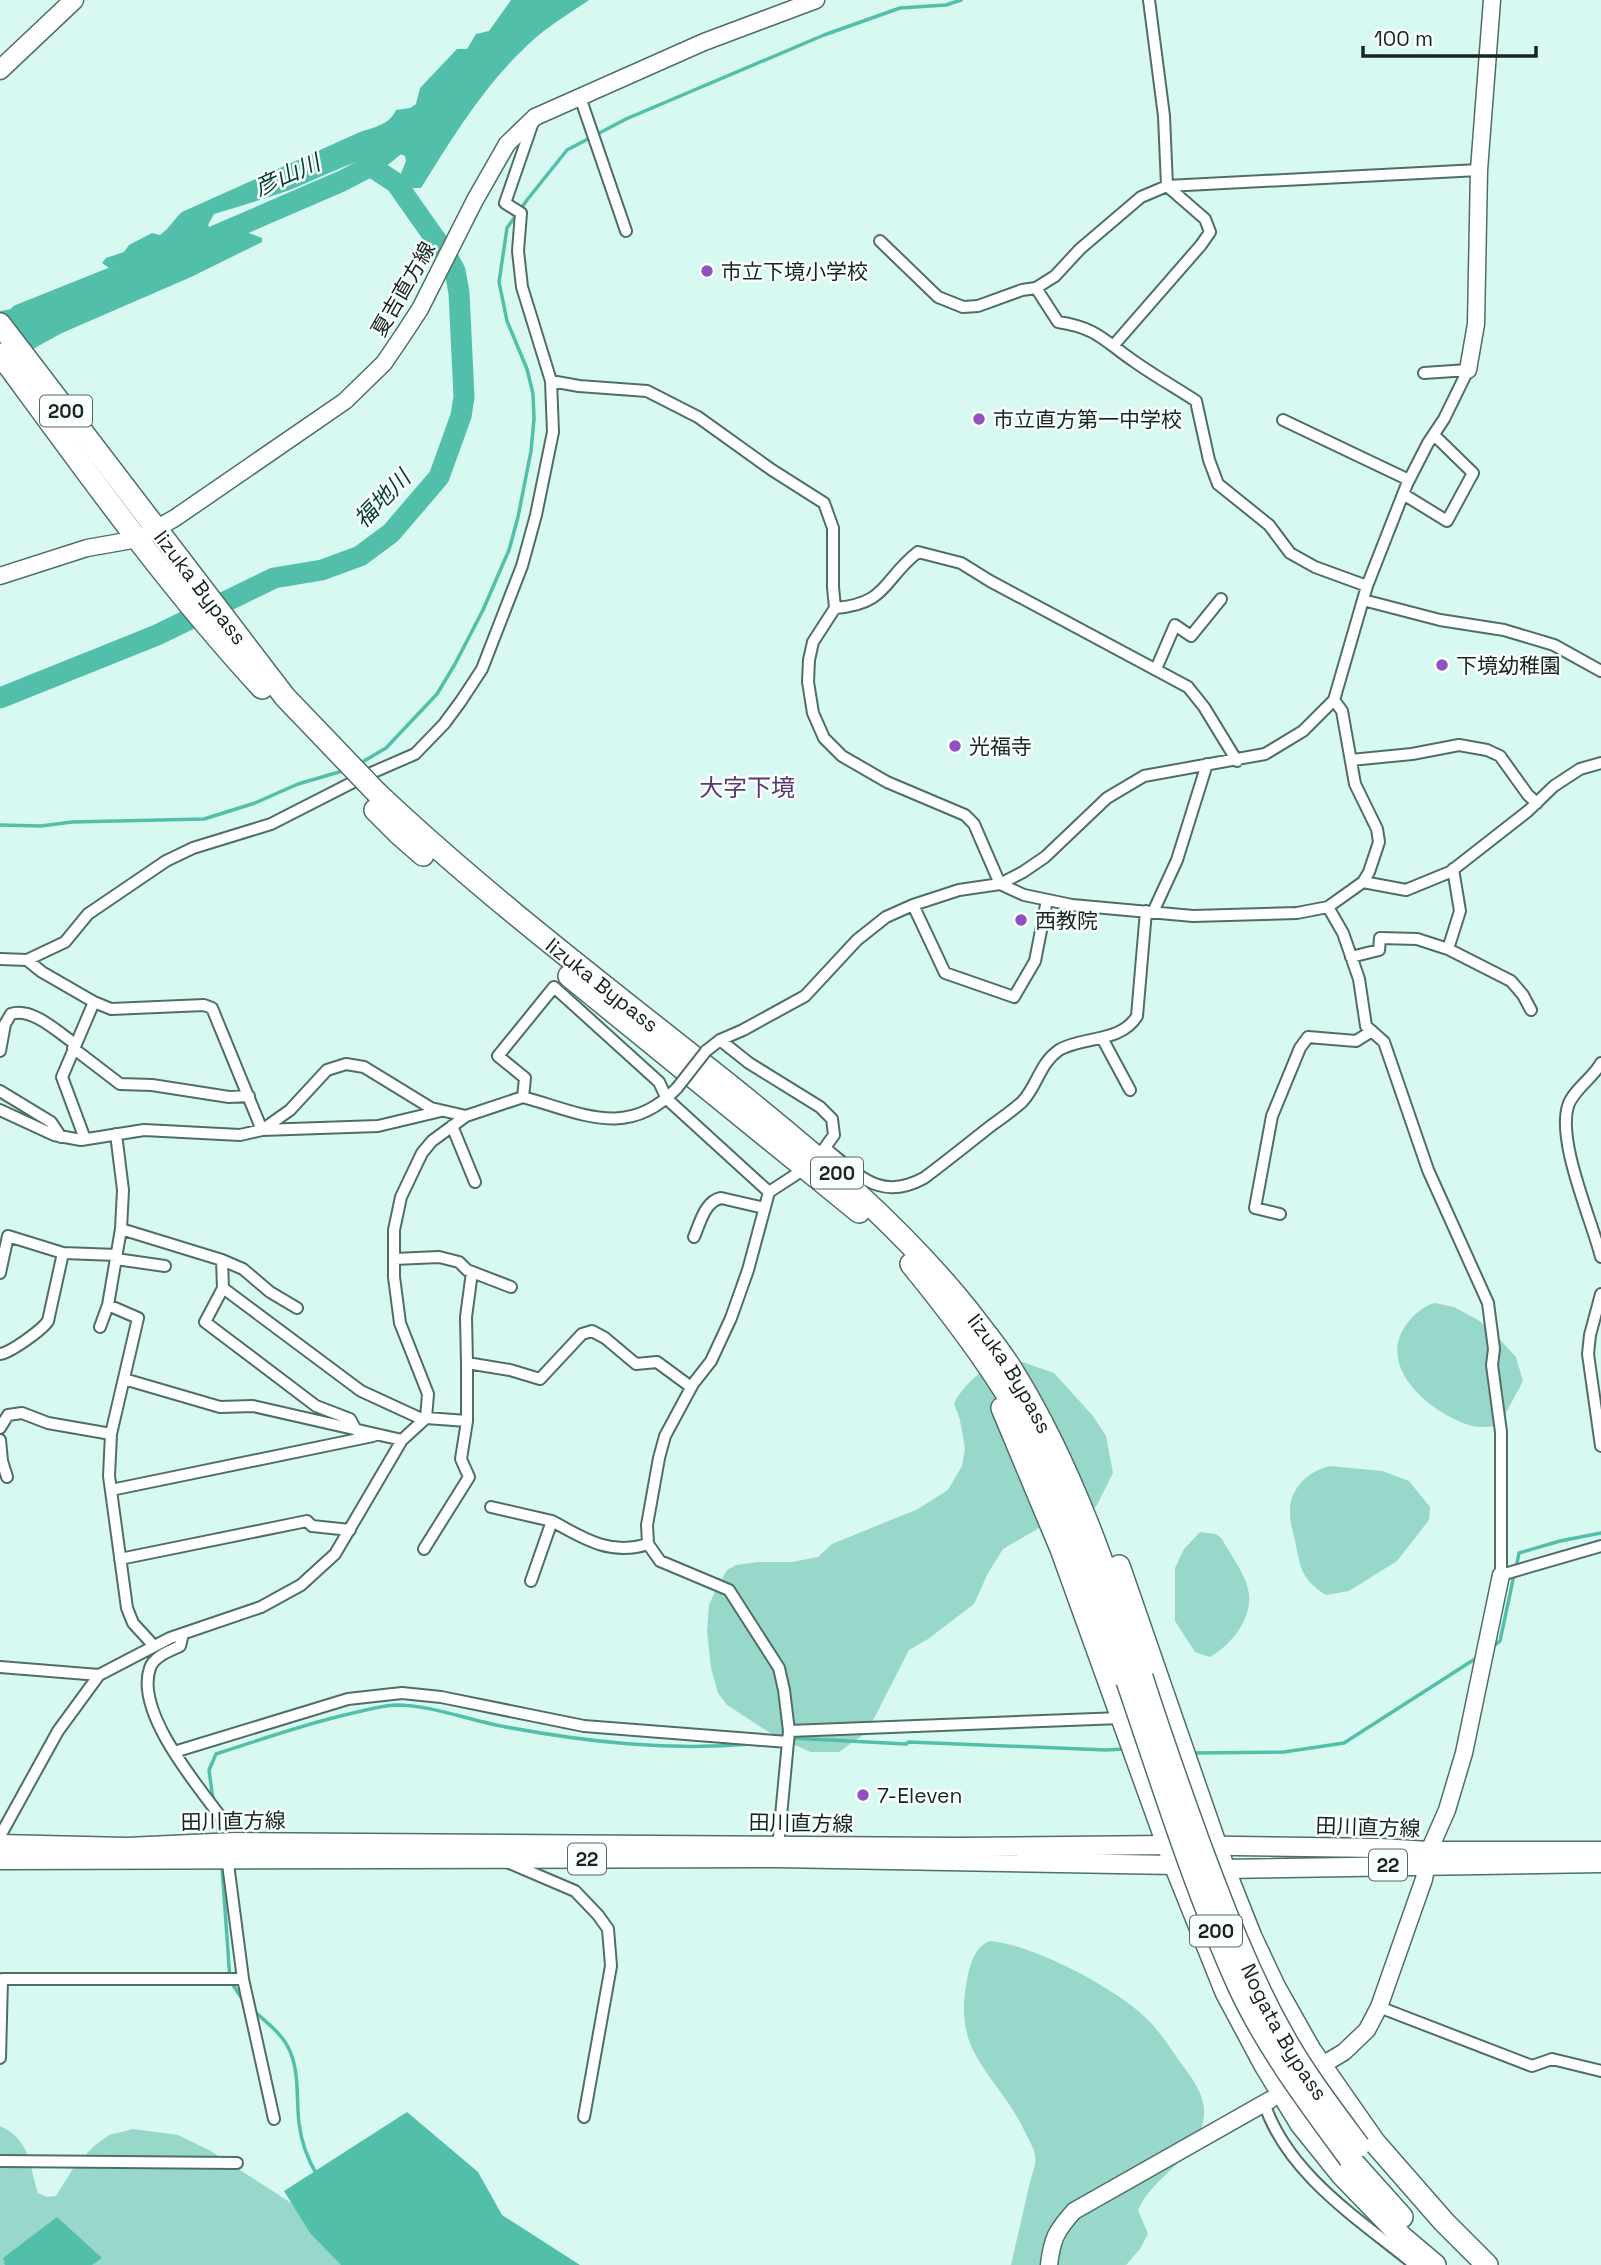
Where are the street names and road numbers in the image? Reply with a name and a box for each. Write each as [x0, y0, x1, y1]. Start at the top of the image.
street label: 夏吉直方線 [365, 237, 441, 341]
road number: 200 [40, 396, 92, 426]
street label: Iizuka Bypass [149, 524, 253, 650]
street label: Iizuka Bypass [541, 931, 665, 1038]
road number: 200 [811, 1158, 863, 1189]
street label: Iizuka Bypass [962, 1308, 1059, 1438]
street label: 田川直方線 [180, 1807, 286, 1835]
street label: 田川直方線 [748, 1809, 854, 1837]
street label: 田川直方線 [1315, 1812, 1421, 1842]
road number: 22 [568, 1843, 606, 1874]
road number: 22 [1369, 1850, 1407, 1881]
road number: 200 [1190, 1915, 1242, 1946]
street label: Nogata Bypass [1235, 1959, 1334, 2105]

